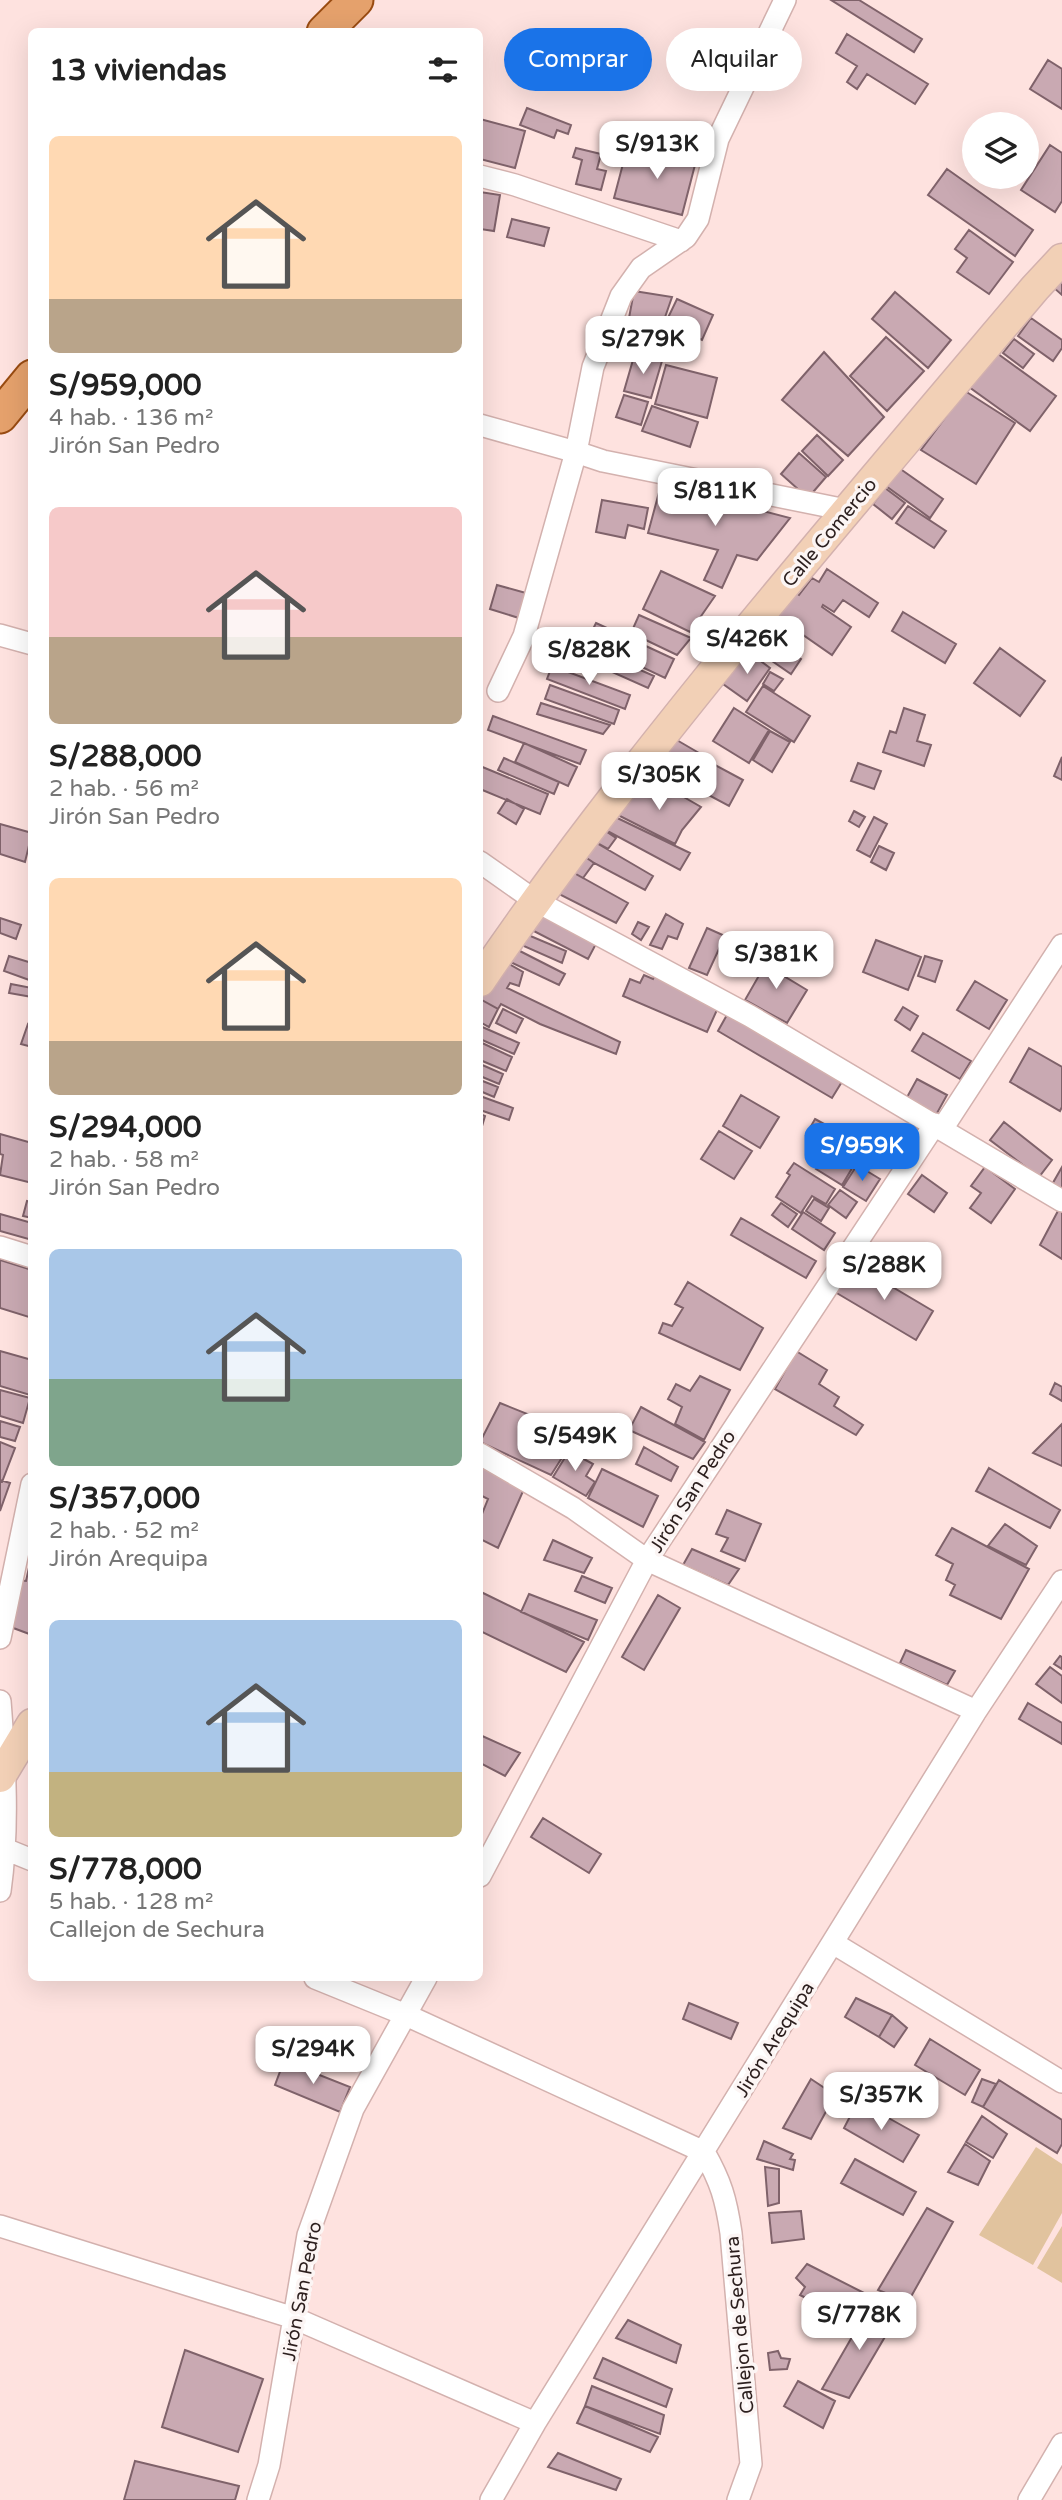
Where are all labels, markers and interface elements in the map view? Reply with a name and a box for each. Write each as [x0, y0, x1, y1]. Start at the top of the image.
chip: Comprar [504, 28, 652, 91]
chip: Alquilar [666, 28, 802, 91]
icon: filters [424, 51, 462, 89]
text: 13 viviendas [49, 52, 227, 89]
map controls [962, 112, 1039, 189]
button: layers [962, 112, 1039, 189]
pin: S/913K [600, 122, 714, 181]
text: S/913K [615, 130, 699, 158]
icon: home [193, 181, 319, 307]
pin: S/279K [586, 316, 700, 376]
text: S/279K [601, 325, 685, 353]
text: S/959,000 [49, 367, 202, 404]
text: 4 hab. · 136 m² [49, 404, 214, 432]
text: Jirón San Pedro [49, 432, 220, 460]
pin: S/811K [658, 468, 772, 528]
street label: Calle Comercio [778, 474, 882, 591]
text: S/811K [674, 477, 756, 505]
icon: home [193, 552, 319, 678]
pin: S/426K [690, 616, 804, 676]
text: S/426K [706, 625, 788, 653]
pin: S/828K [532, 628, 646, 687]
text: S/828K [548, 636, 630, 664]
text: S/288,000 [49, 738, 202, 775]
pin: S/305K [602, 752, 716, 812]
text: S/305K [617, 761, 701, 789]
text: 2 hab. · 56 m² [49, 775, 199, 803]
text: Jirón San Pedro [49, 803, 220, 831]
icon: home [193, 923, 319, 1049]
pin: S/381K [719, 932, 833, 991]
text: S/381K [734, 940, 818, 968]
text: S/294,000 [49, 1109, 202, 1146]
pin: S/959K [805, 1124, 919, 1183]
text: S/959K [820, 1132, 904, 1160]
text: 2 hab. · 58 m² [49, 1146, 199, 1174]
text: Jirón San Pedro [49, 1174, 220, 1202]
pin: S/288K [827, 1242, 941, 1302]
text: S/288K [842, 1251, 926, 1279]
icon: home [193, 1294, 319, 1420]
pin: S/549K [518, 1414, 632, 1473]
text: S/549K [533, 1422, 617, 1450]
street label: Jirón San Pedro [645, 1426, 741, 1557]
text: S/357,000 [49, 1480, 200, 1517]
text: 2 hab. · 52 m² [49, 1517, 199, 1545]
text: Jirón Arequipa [49, 1545, 208, 1573]
icon: home [193, 1665, 319, 1791]
text: S/778,000 [49, 1851, 202, 1888]
text: 5 hab. · 128 m² [49, 1888, 214, 1916]
text: Callejon de Sechura [49, 1916, 265, 1944]
street label: Jirón Arequipa [731, 1978, 819, 2101]
pin: S/294K [256, 2026, 370, 2086]
text: S/294K [271, 2035, 355, 2063]
pin: S/357K [824, 2072, 938, 2132]
text: S/357K [839, 2081, 923, 2109]
street label: Jirón San Pedro [278, 2220, 326, 2363]
street label: Callejon de Sechura [721, 2235, 759, 2415]
pin: S/778K [802, 2292, 916, 2352]
text: S/778K [817, 2301, 901, 2329]

